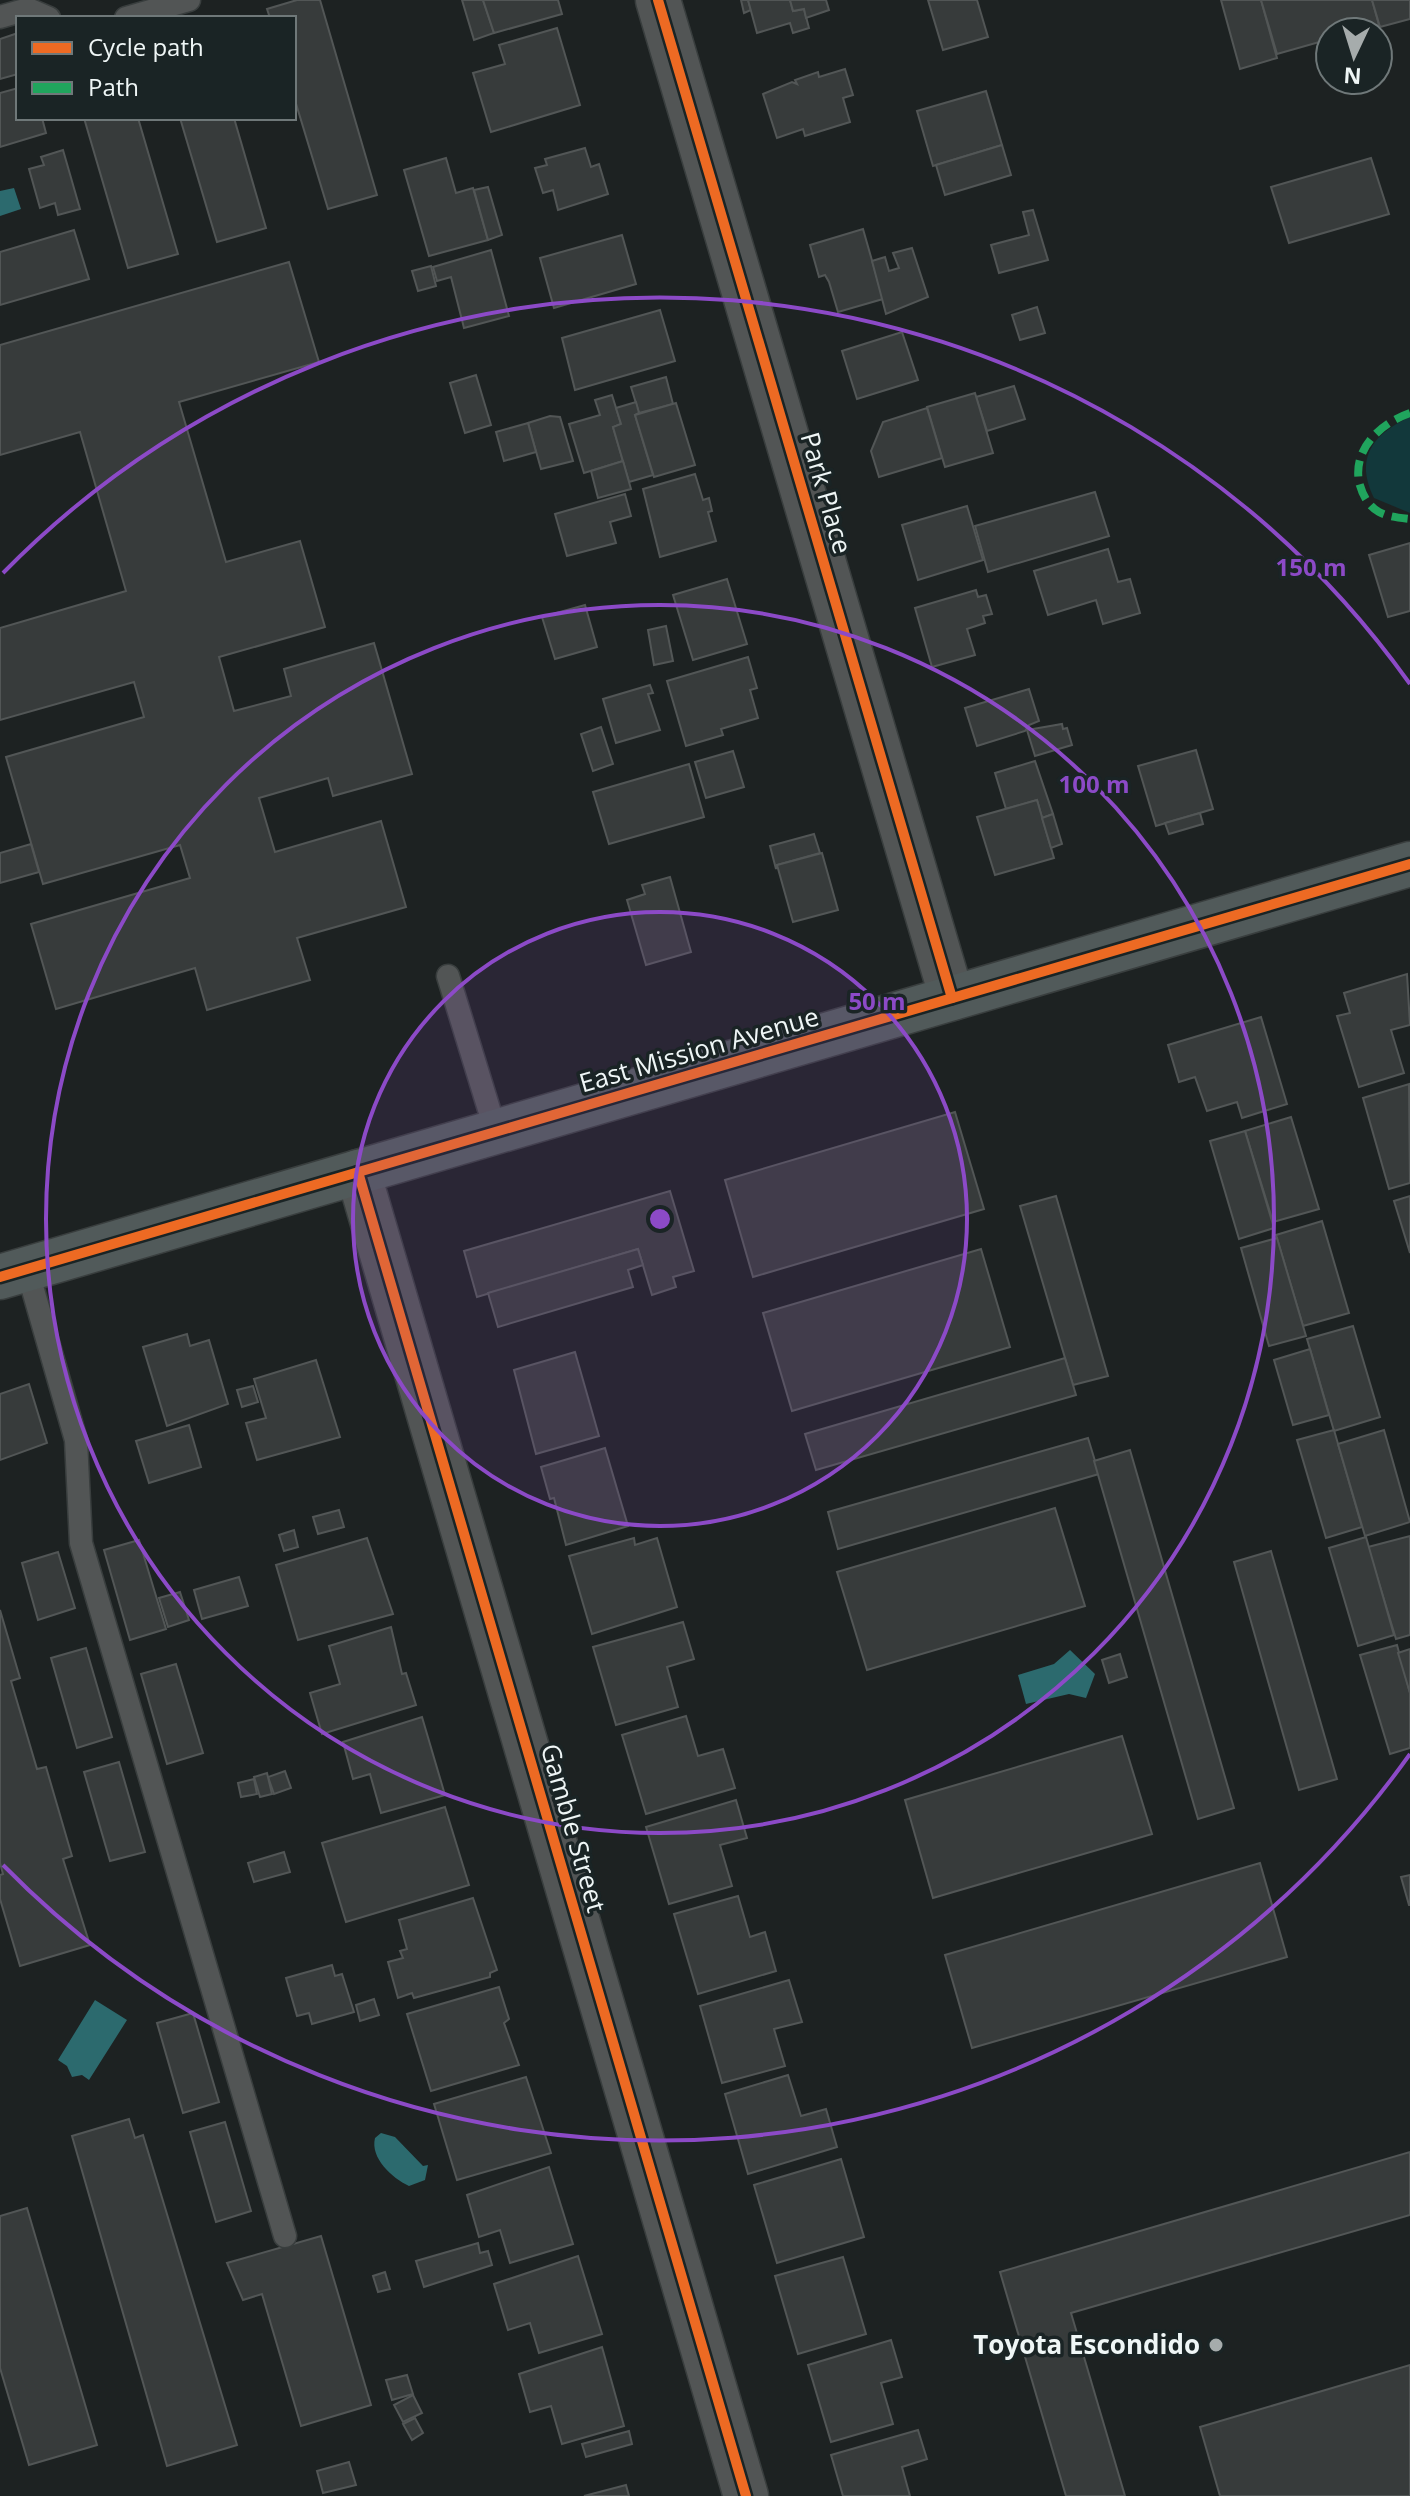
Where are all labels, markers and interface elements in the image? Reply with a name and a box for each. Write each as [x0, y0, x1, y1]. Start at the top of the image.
legend [16, 16, 296, 120]
north arrow [1314, 16, 1394, 96]
text: Cycle path [88, 30, 204, 63]
text: N [1343, 61, 1363, 93]
text: Path [88, 70, 139, 103]
street label: Park Place [792, 428, 861, 558]
text: 150 m [1276, 550, 1346, 583]
text: 100 m [1059, 767, 1129, 800]
text: 50 m [848, 984, 906, 1017]
street label: East Mission Avenue [575, 998, 823, 1100]
centre of rings [646, 1205, 674, 1233]
street label: Gamble Street [533, 1739, 615, 1916]
place label: Toyota Escondido [973, 2326, 1200, 2362]
marker: Toyota Escondido [1207, 2336, 1225, 2354]

